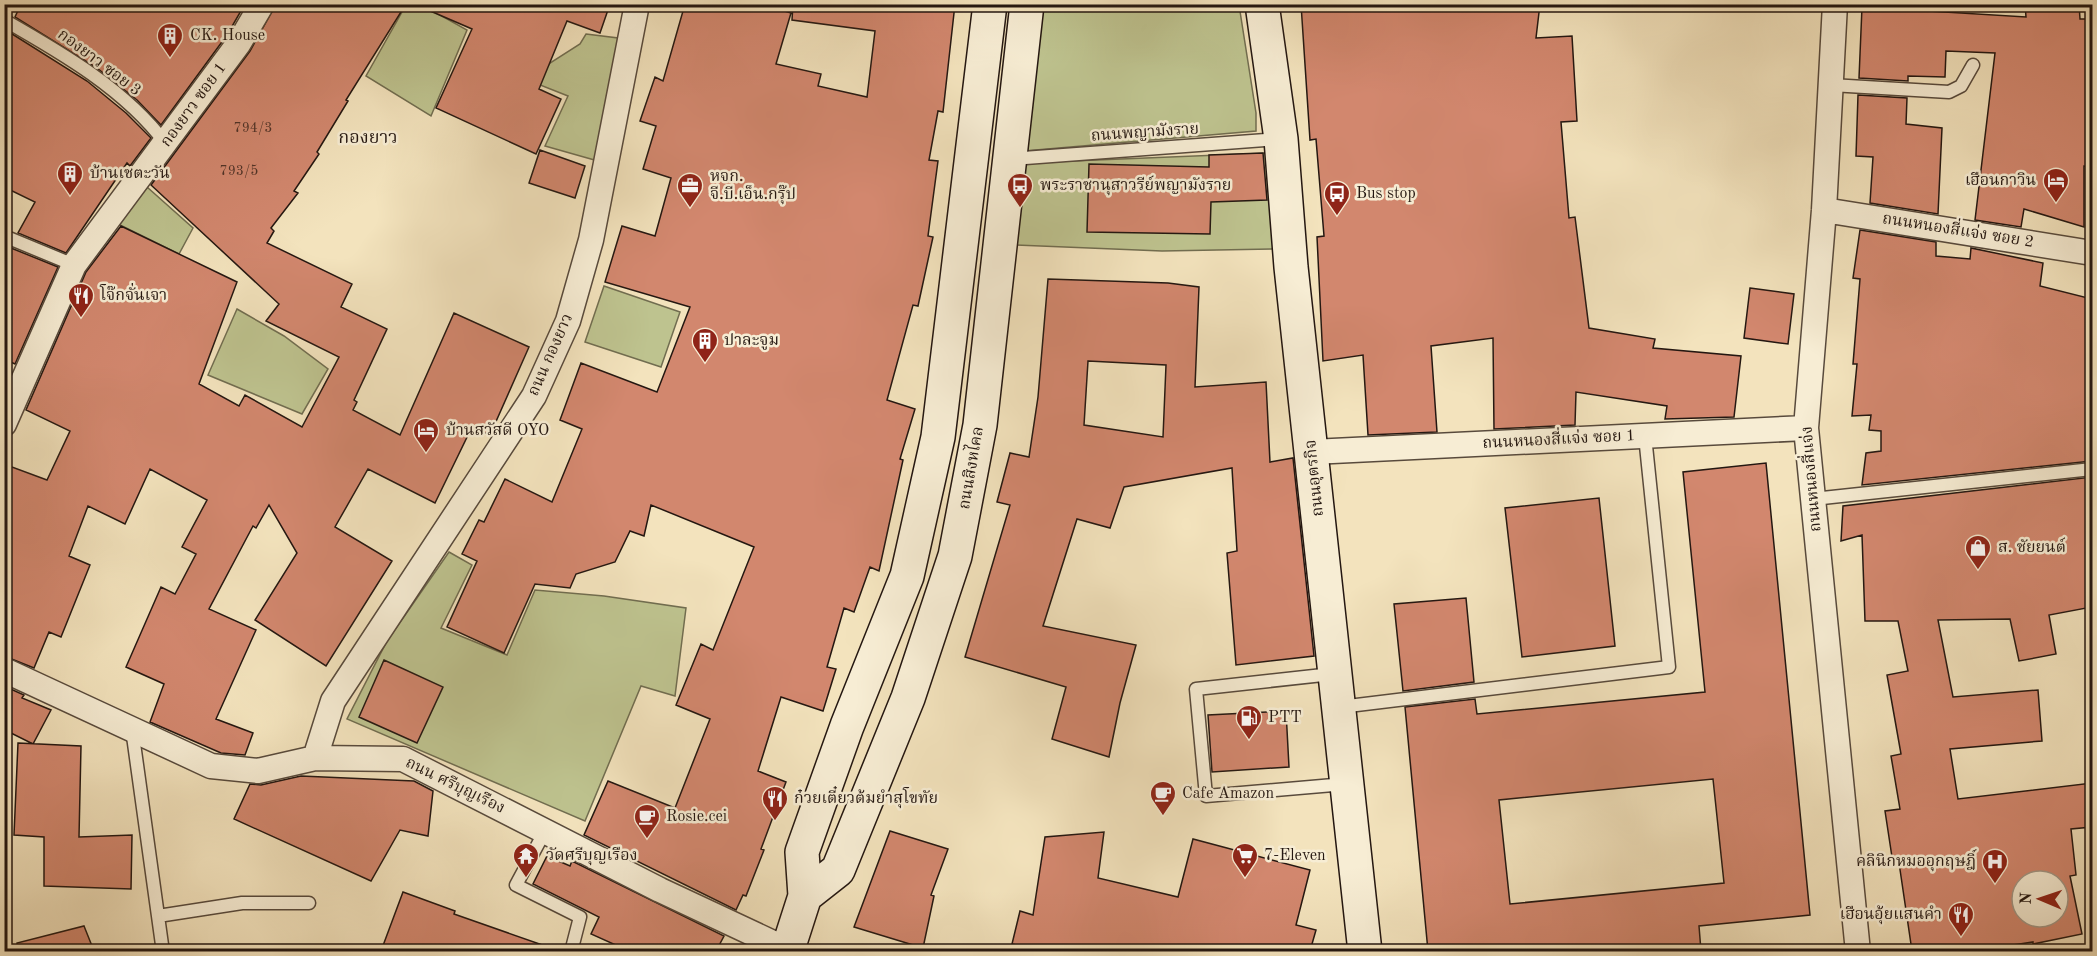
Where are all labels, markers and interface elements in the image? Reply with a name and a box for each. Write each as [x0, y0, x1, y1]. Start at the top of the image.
building icon: CK. House [155, 21, 185, 59]
street label: กองยาว ซอย 3 [54, 27, 144, 99]
place label: CK. House [190, 28, 265, 44]
street label: กองยาว ซอย 1 [158, 60, 230, 150]
street label: ถนนพญามังราย [1090, 120, 1199, 145]
house number: 794/3 [234, 121, 272, 135]
district label: กองยาว [338, 129, 398, 147]
building icon: บ้านเชตะวัน [55, 159, 85, 197]
place label: บ้านเชตะวัน [90, 164, 170, 182]
house number: 793/5 [220, 164, 258, 178]
hotel icon: เฮือนกาวิน [2041, 166, 2071, 204]
place label: หจก. จี.บี.เอ็น.กรุ๊ป [710, 169, 796, 205]
office icon: หจก. จี.บี.เอ็น.กรุ๊ป [675, 171, 705, 209]
bus stop icon: พระราชานุสาวรีย์พญามังราย [1005, 171, 1035, 209]
place label: เฮือนกาวิน [1965, 171, 2036, 189]
place label: พระราชานุสาวรีย์พญามังราย [1040, 175, 1231, 196]
bus stop icon: Bus stop [1322, 179, 1352, 217]
place label: Bus stop [1356, 186, 1416, 202]
street label: ถนนหนองสี่แจ่ง ซอย 2 [1881, 206, 2036, 251]
restaurant icon: โจ๊กจั่นเจา [66, 281, 96, 319]
place label: โจ๊กจั่นเจา [99, 283, 167, 304]
street label: ถนน กองยาว [526, 311, 576, 399]
building icon: ปาละจูม [690, 326, 720, 364]
place label: ปาละจูม [724, 333, 779, 350]
hotel icon: บ้านสวัสดี OYO [411, 416, 441, 454]
place label: บ้านสวัสดี OYO [446, 421, 549, 439]
street label: ถนนหนองสี่แจ่ง ซอย 1 [1482, 423, 1636, 452]
street label: ถนนสิงหไคล [953, 425, 987, 511]
street label: ถนนหนองสี่แจ่ง [1794, 425, 1825, 533]
street label: ถนนอุตรกิจ [1302, 439, 1329, 517]
shop icon: ส. ชัยยนต์ [1963, 533, 1993, 571]
place label: ส. ชัยยนต์ [1998, 537, 2066, 556]
fuel station icon: PTT [1234, 703, 1264, 741]
place label: PTT [1268, 710, 1302, 726]
street label: ถนน ศรีบุญเรือง [402, 753, 508, 819]
cafe icon: Cafe Amazon [1148, 779, 1178, 817]
restaurant icon: ก๋วยเตี๋ยวต้มยำสุโขทัย [760, 784, 790, 822]
place label: ก๋วยเตี๋ยวต้มยำสุโขทัย [794, 786, 938, 809]
place label: Cafe Amazon [1182, 786, 1275, 802]
cafe icon: Rosie.cei [632, 802, 662, 840]
place label: Rosie.cei [666, 809, 727, 825]
temple icon: วัดศรีบุญเรือง [511, 841, 541, 879]
supermarket icon: 7-Eleven [1230, 841, 1260, 879]
place label: วัดศรีบุญเรือง [546, 846, 638, 866]
hospital icon: คลินิกหมออุกฤษฎิ์ [1980, 847, 2010, 885]
place label: 7-Eleven [1264, 848, 1326, 864]
place label: คลินิกหมออุกฤษฎิ์ [1856, 849, 1977, 872]
north arrow [2010, 869, 2070, 929]
text: N [2019, 891, 2035, 905]
restaurant icon: เฮือนอุ้ยแสนคำ [1946, 900, 1976, 938]
place label: เฮือนอุ้ยแสนคำ [1840, 905, 1942, 925]

